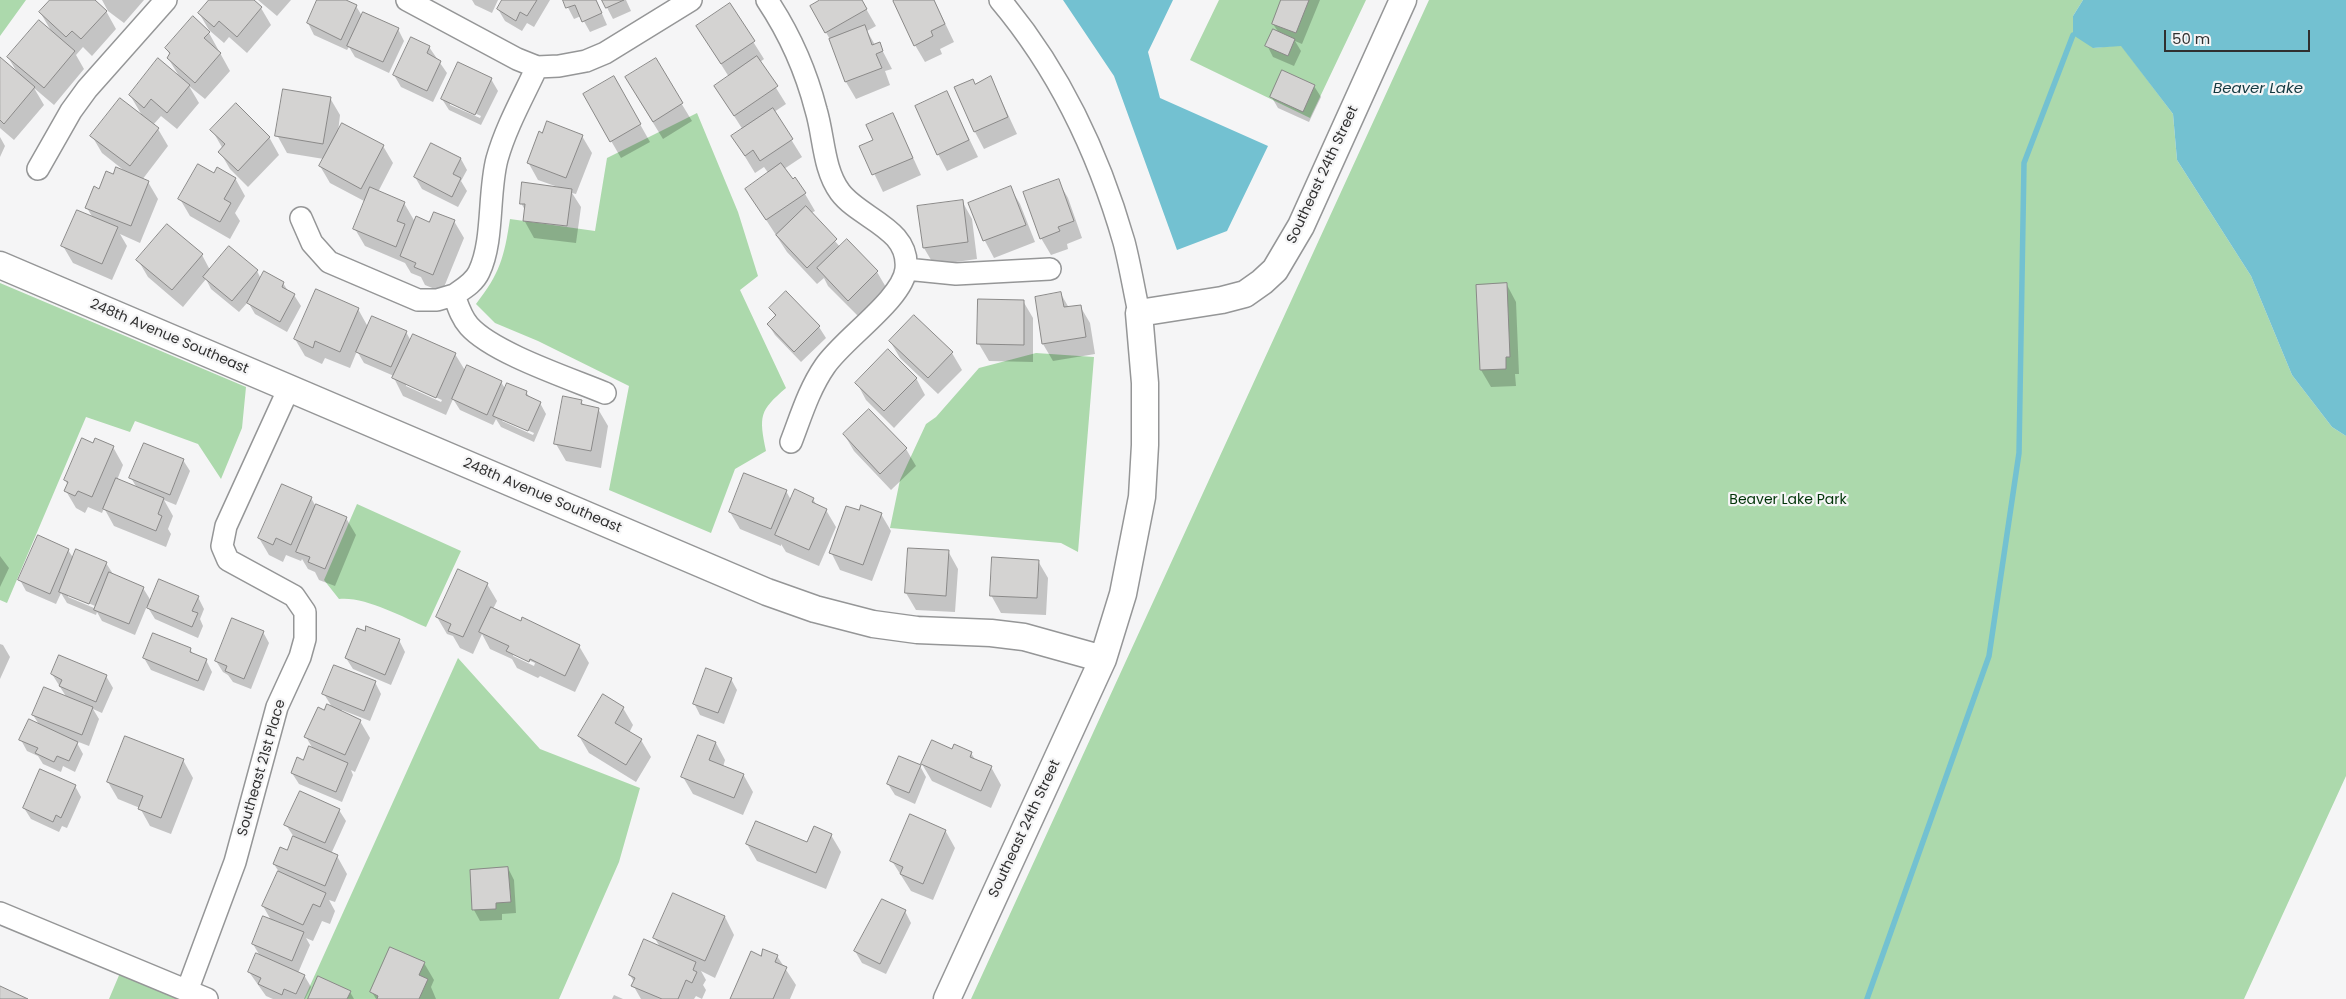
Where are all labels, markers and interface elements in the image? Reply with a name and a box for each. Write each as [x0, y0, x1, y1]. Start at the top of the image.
scale bar [2166, 20, 2312, 52]
text: 50 m [2172, 28, 2210, 49]
water label: Beaver Lake [2213, 80, 2303, 98]
street label: Southeast 24th Street [1284, 103, 1362, 247]
street label: 248th Avenue Southeast [87, 296, 251, 378]
street label: 248th Avenue Southeast [460, 455, 624, 537]
park label: Beaver Lake Park [1729, 492, 1847, 508]
street label: Southeast 21st Place [234, 698, 290, 838]
street label: Southeast 24th Street [986, 757, 1064, 901]

